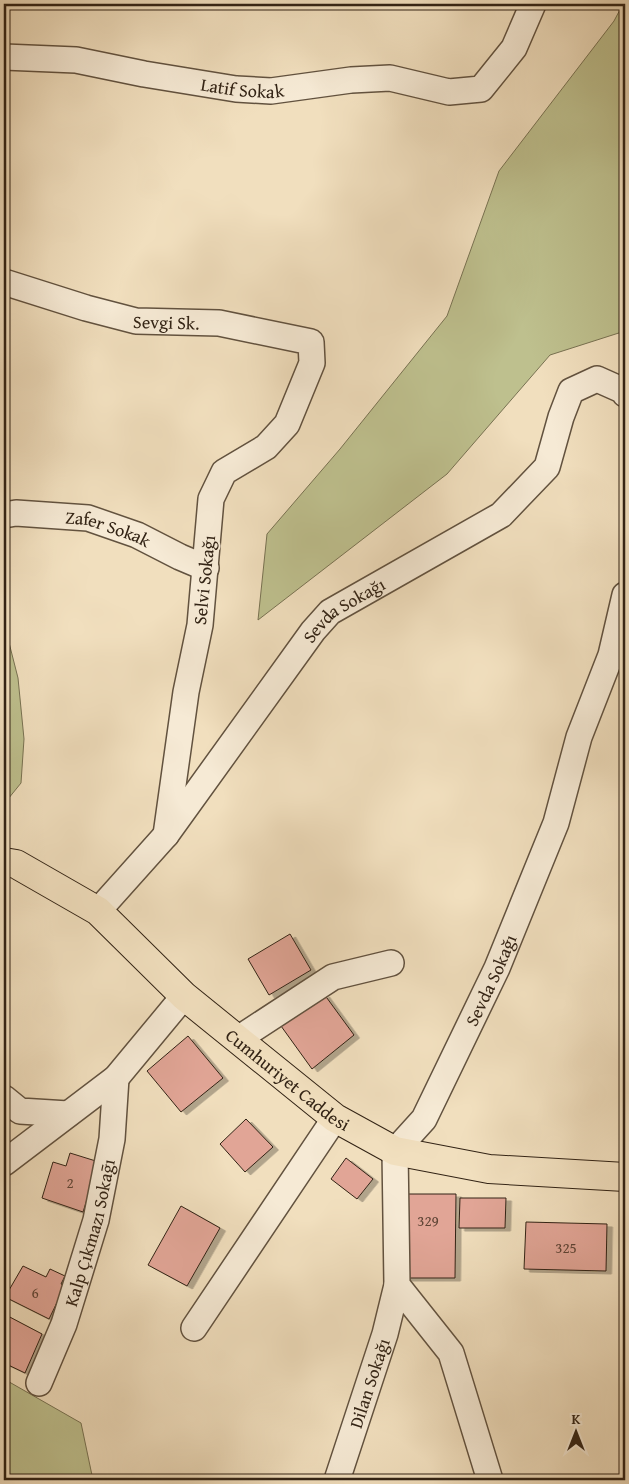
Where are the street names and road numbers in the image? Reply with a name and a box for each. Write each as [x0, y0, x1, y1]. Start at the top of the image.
street label: Latif Sokak [199, 70, 286, 105]
street label: Sevgi Sk. [133, 307, 200, 336]
street label: Zafer Sokak [65, 503, 156, 554]
street label: Selvi Sokağı [186, 534, 222, 626]
street label: Sevda Sokağı [295, 570, 390, 648]
street label: Sevda Sokağı [458, 930, 523, 1030]
street label: Cumhuriyet Caddesi [220, 1022, 355, 1137]
street label: Kalp Çıkmazı Sokaḡı [57, 1157, 121, 1310]
street label: Dilan Sokağı [341, 1335, 396, 1432]

